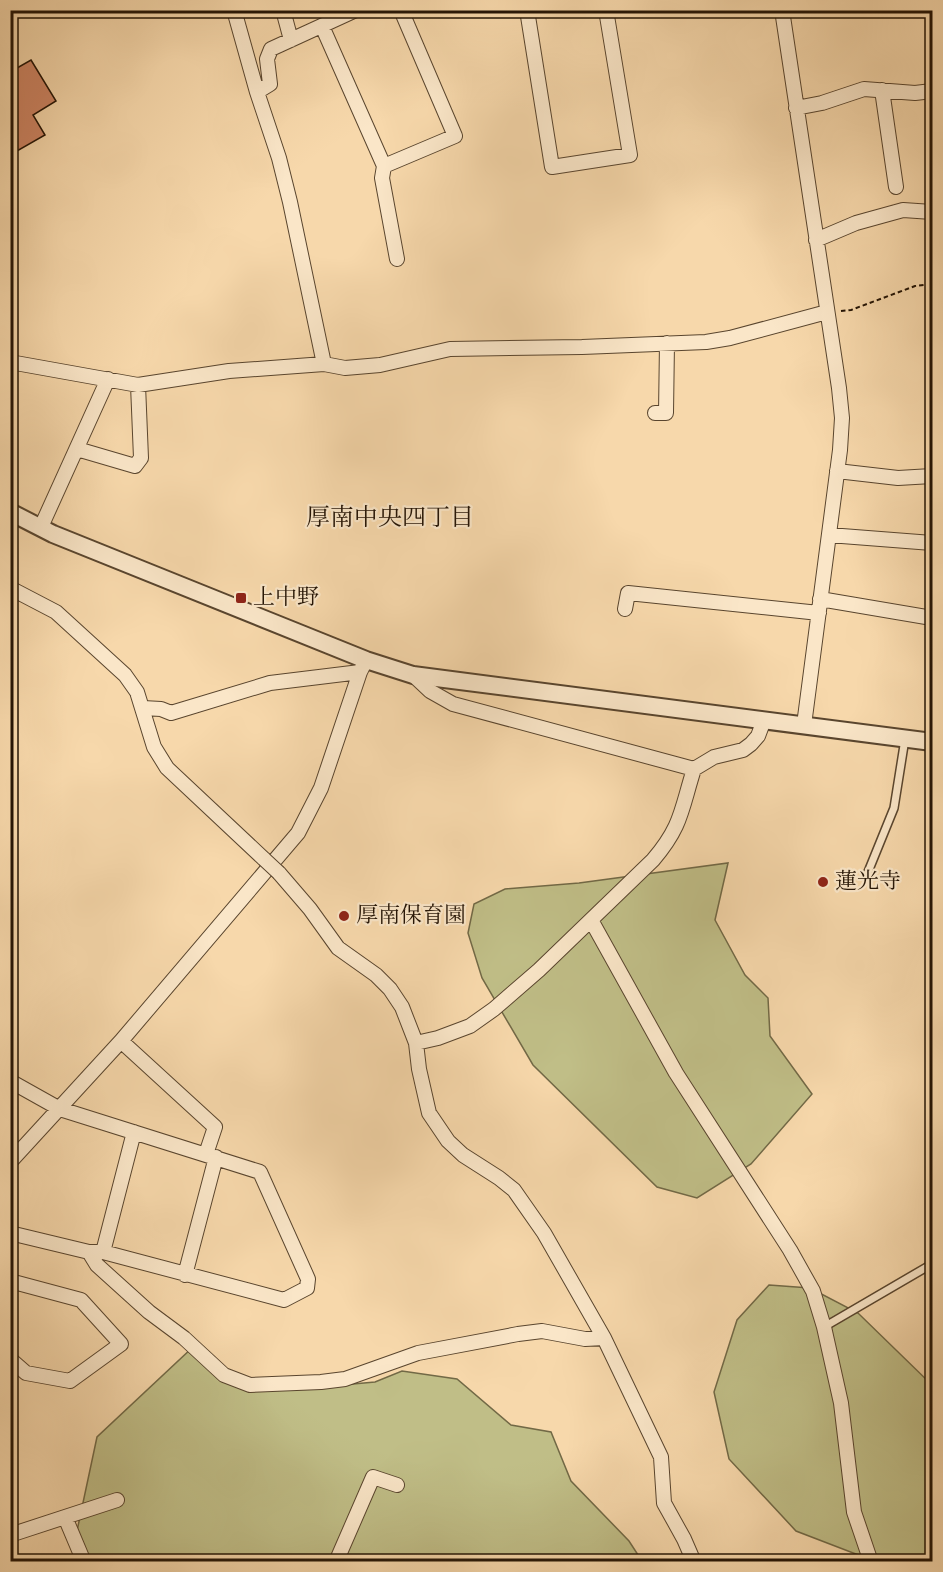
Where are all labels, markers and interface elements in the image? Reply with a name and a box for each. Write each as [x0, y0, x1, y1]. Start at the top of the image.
district label: 厚南中央四丁目 [306, 502, 474, 536]
place label: 上中野 [253, 583, 319, 614]
marker: 上中野 [234, 591, 248, 605]
place label: 蓮光寺 [835, 867, 901, 898]
marker: 蓮光寺 [816, 875, 830, 889]
place label: 厚南保育園 [356, 901, 466, 932]
marker: 厚南保育園 [337, 909, 351, 923]

